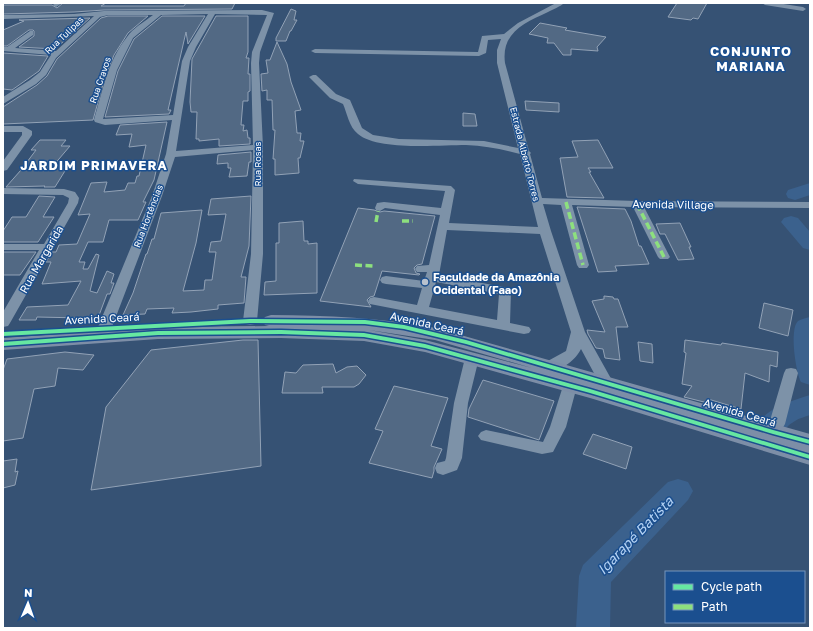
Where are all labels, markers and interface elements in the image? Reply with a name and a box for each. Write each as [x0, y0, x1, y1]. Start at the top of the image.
street label: Rua Tulipas [42, 14, 86, 56]
district label: CONJUNTO MARIANA [710, 43, 792, 74]
street label: Rua Cravos [87, 55, 113, 105]
street label: Estrada Alberto Torres [508, 106, 542, 202]
street label: Rua Rosas [252, 141, 263, 186]
district label: JARDIM PRIMAVERA [20, 157, 168, 173]
street label: Rua Hortências [131, 183, 165, 249]
street label: Avenida Village [632, 197, 714, 211]
street label: Rua Margarida [16, 223, 66, 295]
place label: Faculdade da Amazônia Ocidental (Faao) [433, 270, 559, 296]
marker: Faculdade da Amazônia Ocidental (Faao) [420, 277, 430, 287]
street label: Avenida Ceará [389, 309, 465, 337]
street label: Avenida Ceará [64, 310, 140, 326]
street label: Avenida Ceará [702, 395, 778, 429]
water label: Igarapé Batista [594, 492, 677, 578]
legend [665, 571, 805, 623]
text: Cycle path [701, 579, 762, 594]
north arrow [8, 583, 48, 623]
text: N [24, 586, 33, 599]
text: Path [701, 599, 728, 614]

